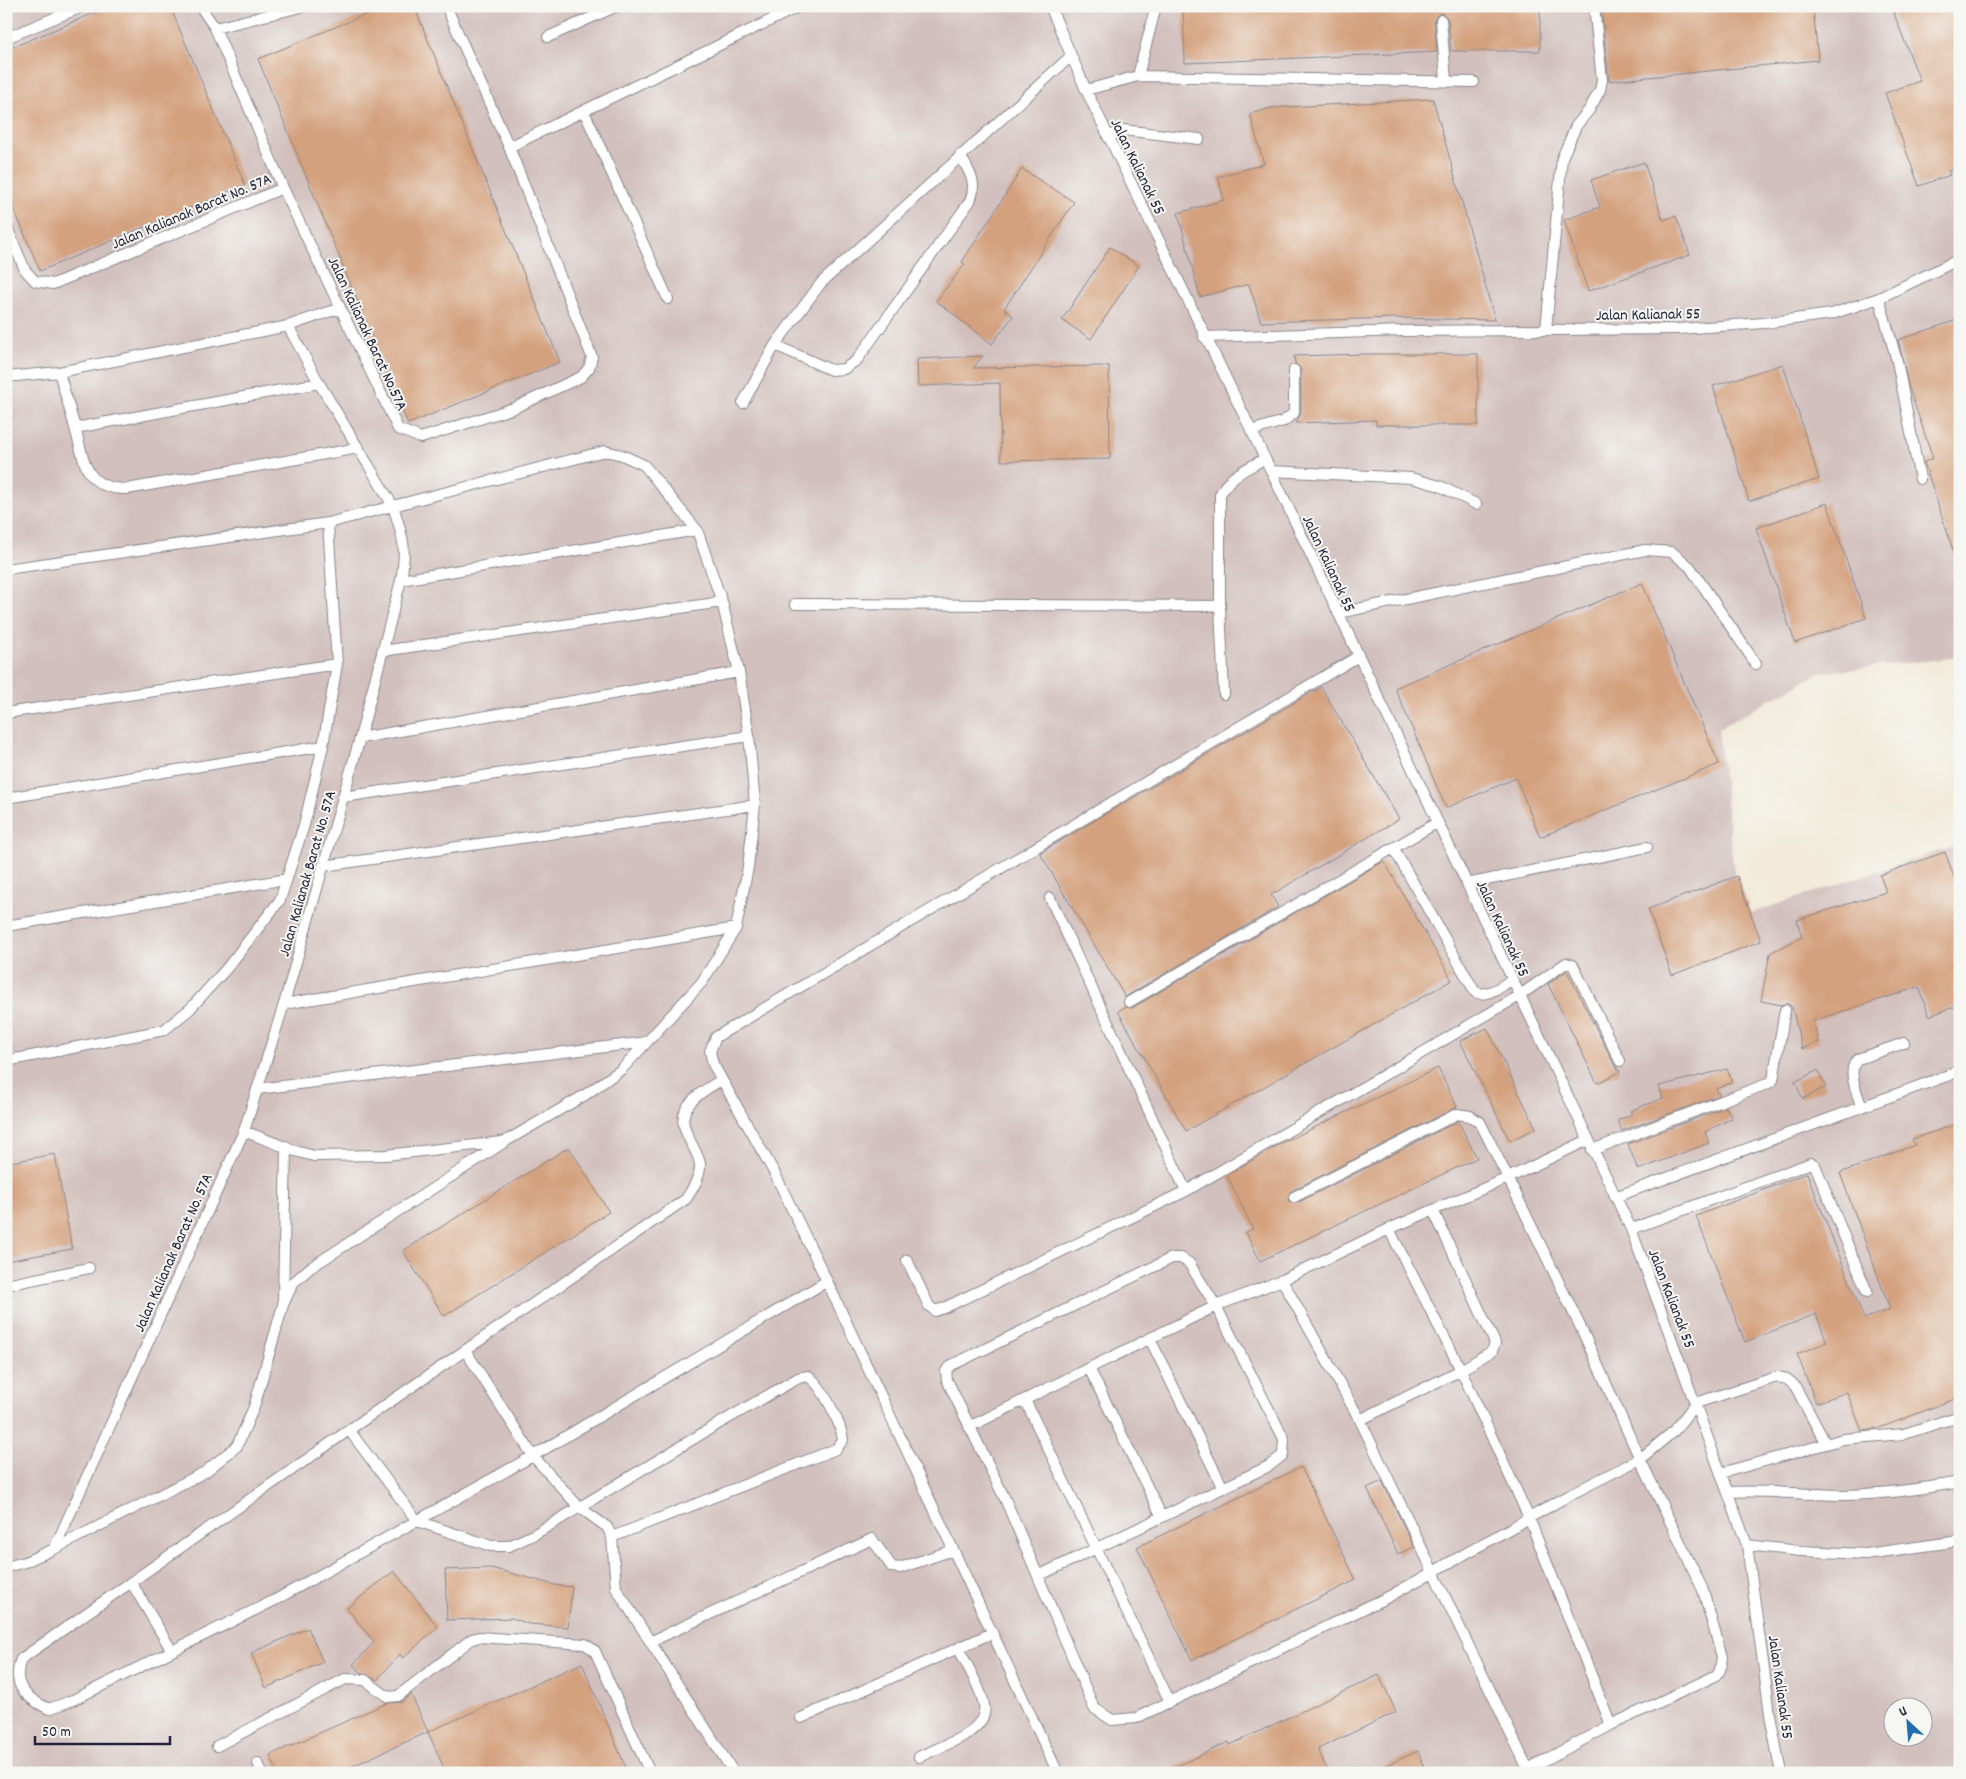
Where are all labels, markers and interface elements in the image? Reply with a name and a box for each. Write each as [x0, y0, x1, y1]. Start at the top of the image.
street label: Jalan Kalianak 55 [1103, 115, 1170, 219]
street label: Jalan Kalianak Barat No. 57A [108, 168, 276, 256]
street label: Jalan Kalianak Barat No.57A [321, 253, 413, 415]
street label: Jalan Kalianak 55 [1595, 303, 1701, 328]
street label: Jalan Kalianak 55 [1295, 512, 1360, 616]
street label: Jalan Kalianak Barat No. 57A [274, 788, 343, 959]
street label: Jalan Kalianak 55 [1469, 877, 1534, 981]
street label: Jalan Kalianak Barat No. 57A [129, 1170, 220, 1336]
street label: Jalan Kalianak 55 [1641, 1246, 1700, 1352]
street label: Jalan Kalianak 55 [1761, 1634, 1798, 1741]
north arrow [1884, 1696, 1934, 1746]
text: U [1896, 1702, 1911, 1723]
scale bar [35, 1714, 170, 1746]
text: 50 m [42, 1722, 71, 1744]

